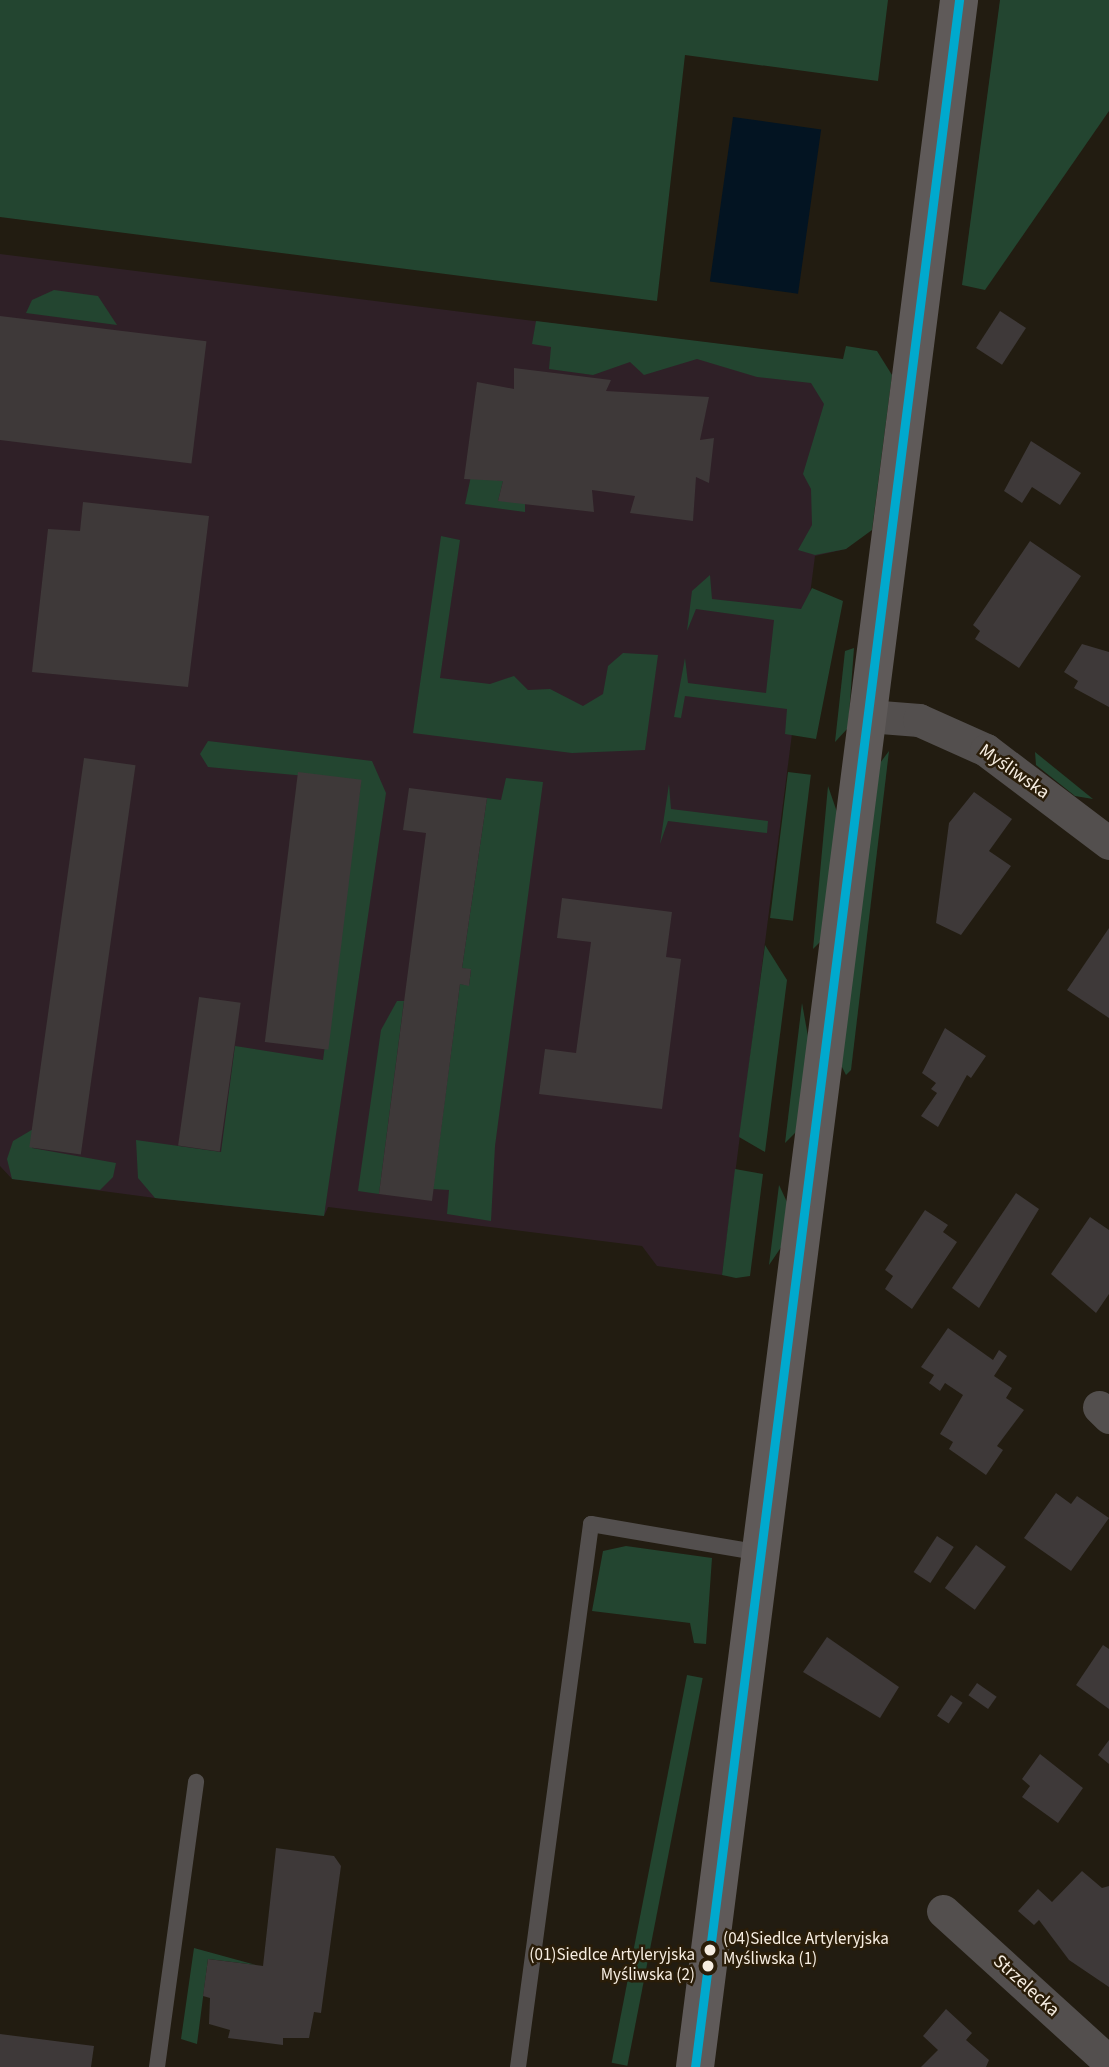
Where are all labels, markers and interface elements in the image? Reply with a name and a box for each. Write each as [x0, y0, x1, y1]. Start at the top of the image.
street label: Myśliwska [974, 740, 1054, 804]
place label: (04)Siedlce Artyleryjska Myśliwska (1) [723, 1930, 889, 1970]
marker: (04)Siedlce Artyleryjska Myśliwska (1) [703, 1943, 717, 1957]
place label: (01)Siedlce Artyleryjska Myśliwska (2) [529, 1946, 695, 1986]
street label: Strzelecka [988, 1950, 1064, 2022]
marker: (01)Siedlce Artyleryjska Myśliwska (2) [701, 1959, 715, 1973]

